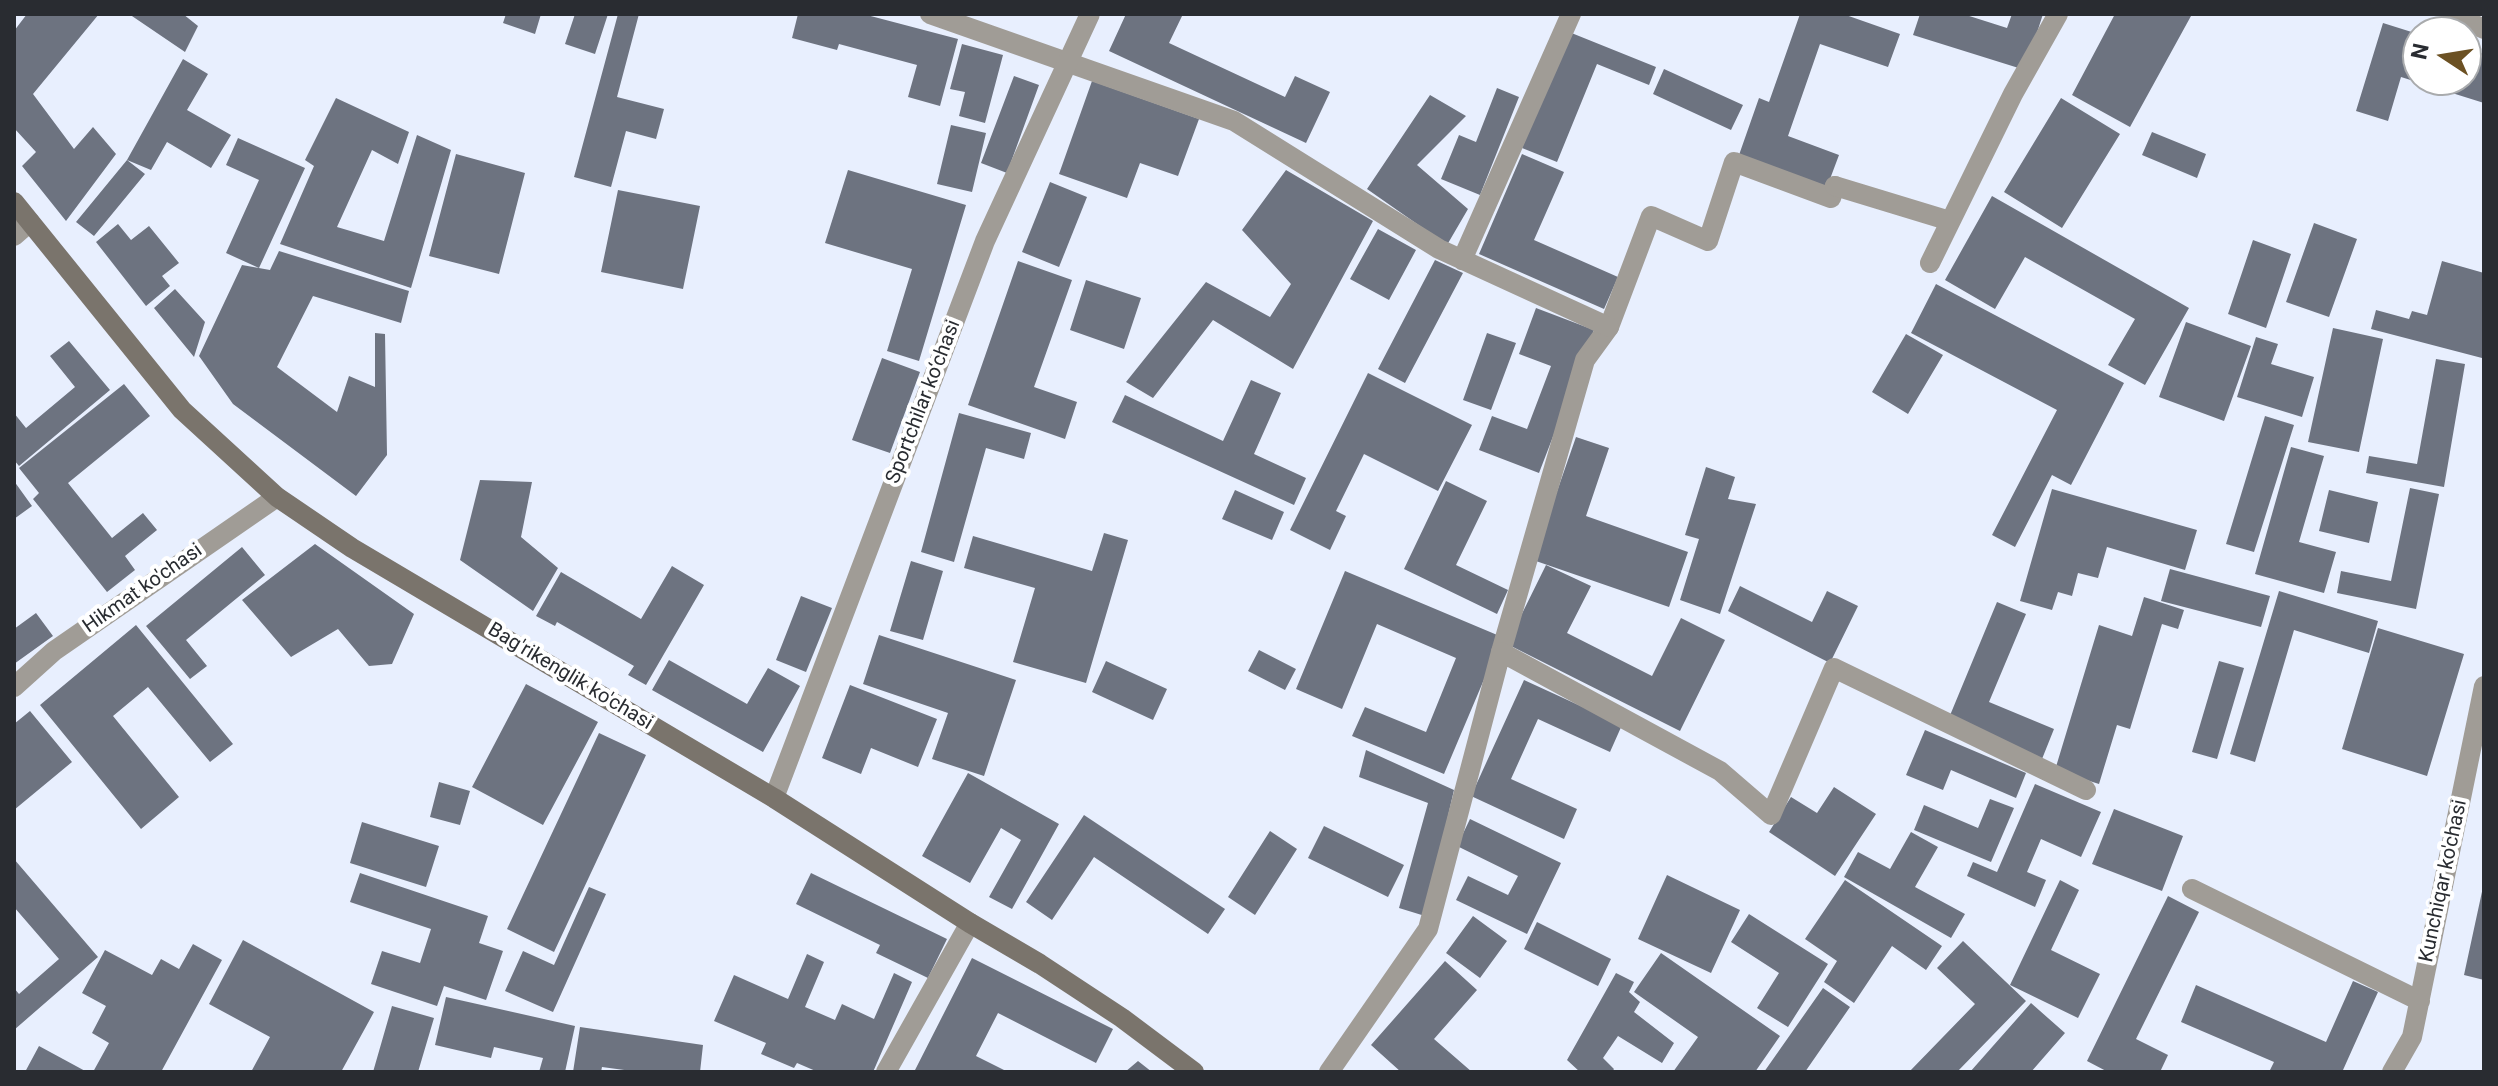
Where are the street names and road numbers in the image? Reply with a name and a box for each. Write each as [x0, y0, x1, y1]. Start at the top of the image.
street label: Sportchilar ko‘chasi [882, 317, 966, 487]
street label: Hikmat ko'chasi [79, 539, 207, 639]
street label: Bag'rikenglik ko'chasi [483, 618, 657, 736]
street label: Kunchiqar ko'chasi [2415, 798, 2473, 964]

